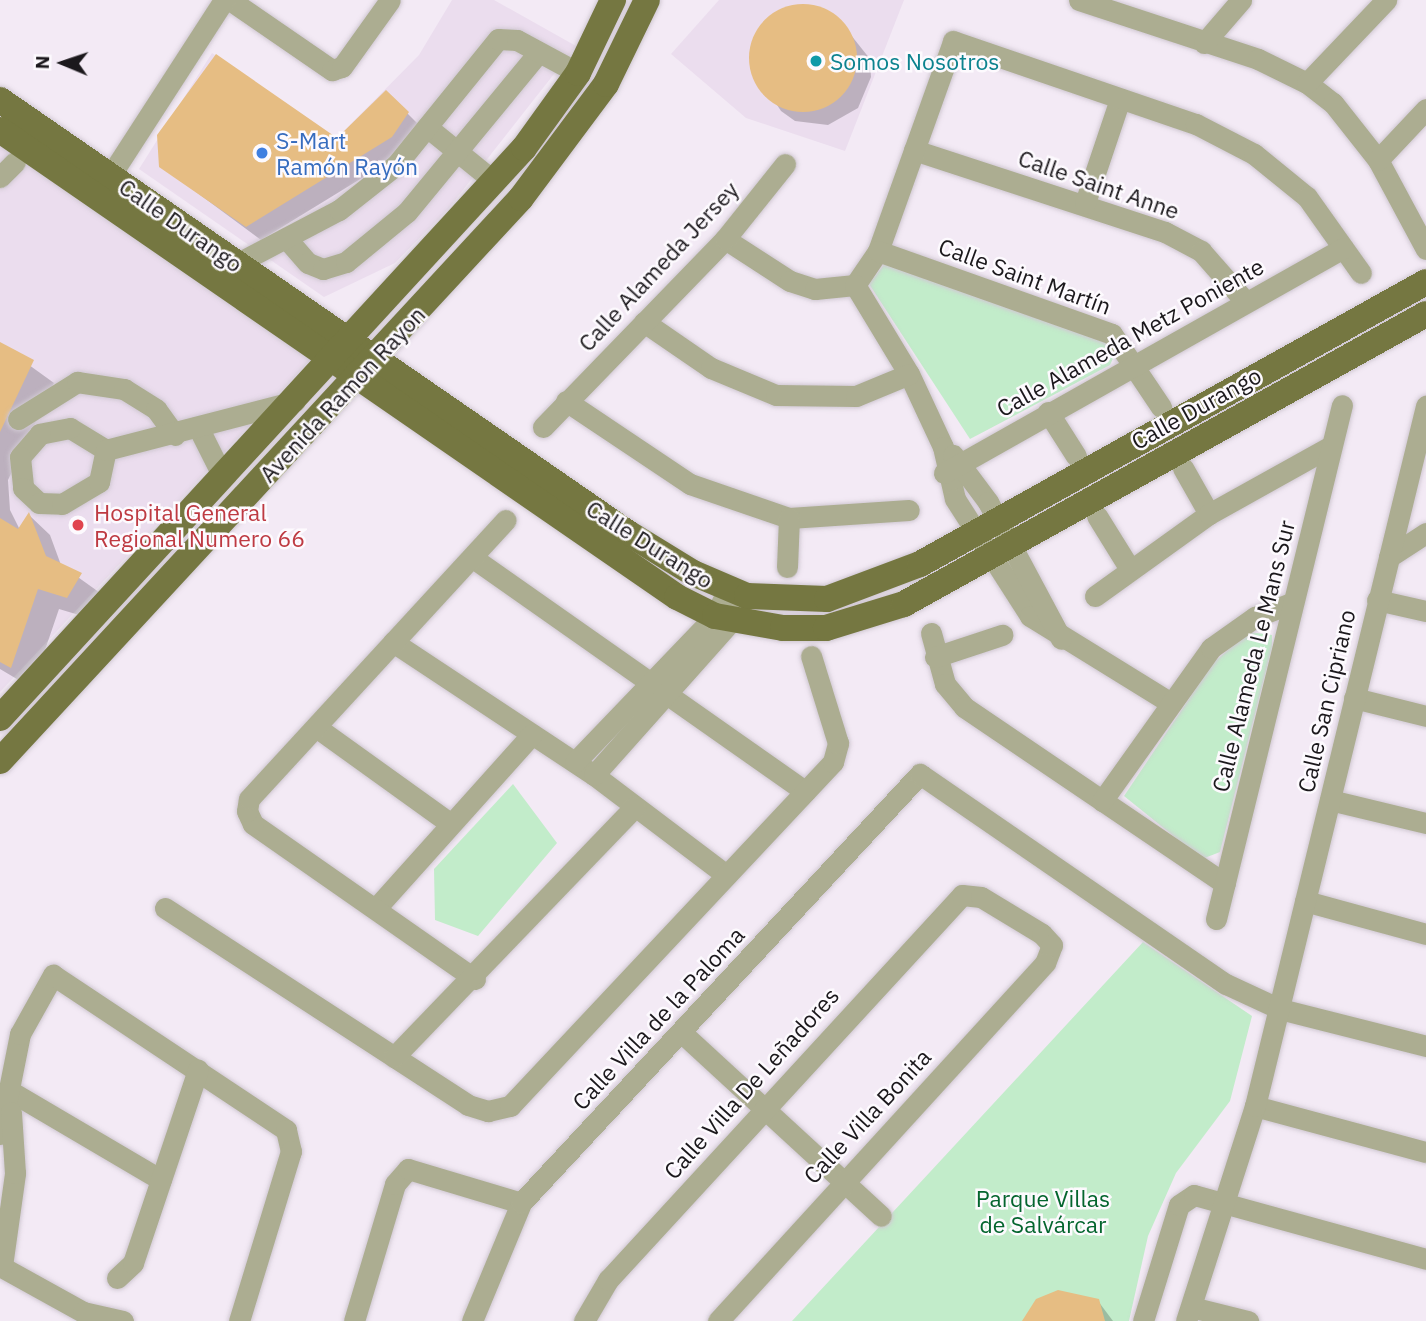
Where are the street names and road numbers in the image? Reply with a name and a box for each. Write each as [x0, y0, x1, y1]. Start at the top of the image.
street label: Calle Saint Anne [1015, 144, 1183, 224]
street label: Calle Durango [114, 172, 248, 278]
street label: Calle Alameda Jersey [572, 175, 744, 357]
street label: Calle Saint Martín [935, 232, 1115, 320]
street label: Calle Alameda Metz Poniente [992, 252, 1268, 422]
street label: Avenida Ramon Rayon [253, 300, 431, 488]
street label: Calle Durango [1126, 361, 1266, 455]
street label: Calle Durango [582, 494, 718, 594]
street label: Calle Alameda Le Mans Sur [1206, 517, 1300, 795]
street label: Calle San Cipriano [1292, 607, 1360, 795]
street label: Calle Villa de la Paloma [566, 921, 750, 1115]
street label: Calle Villa De Leñadores [658, 982, 844, 1184]
street label: Calle Villa Bonita [798, 1043, 936, 1189]

